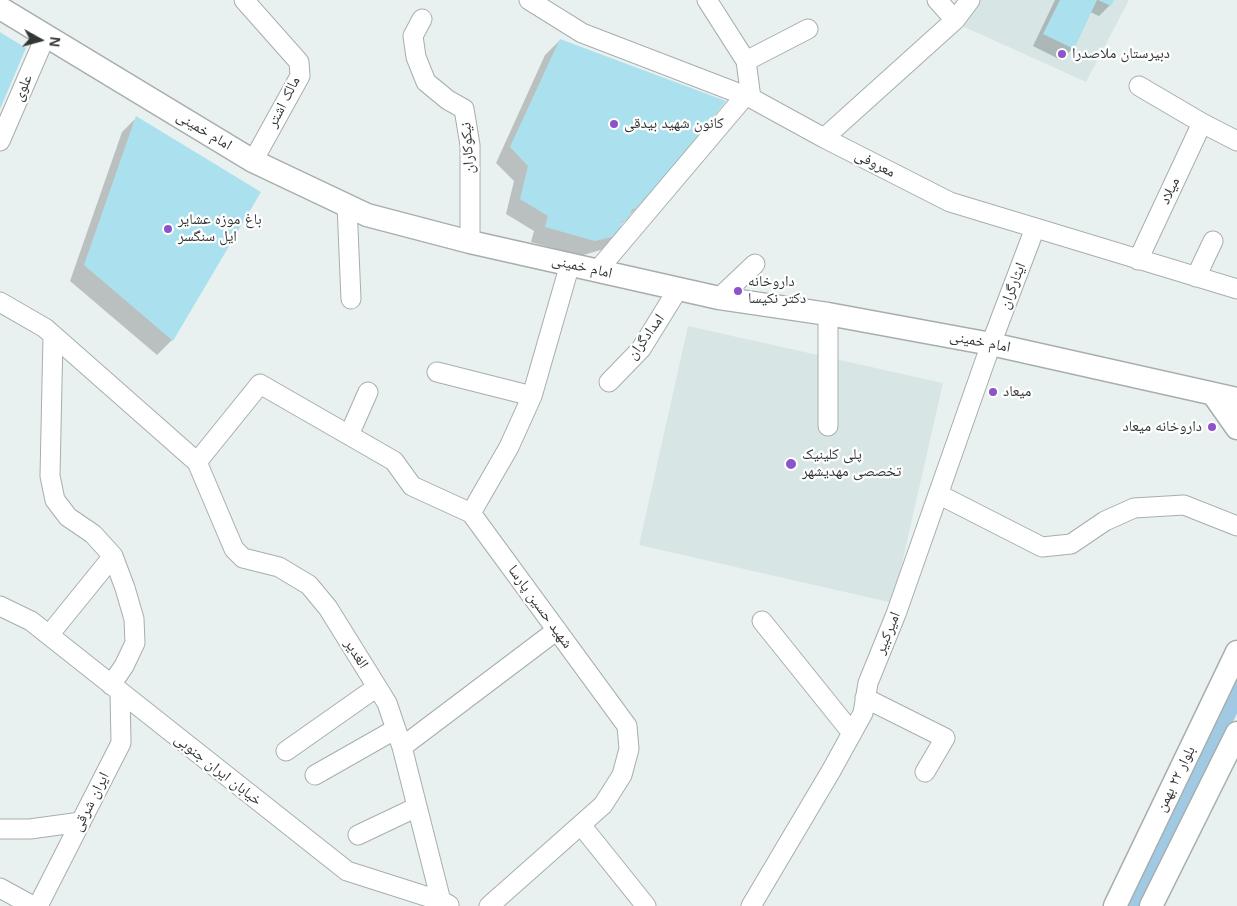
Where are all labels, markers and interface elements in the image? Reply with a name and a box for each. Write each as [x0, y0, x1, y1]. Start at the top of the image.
north arrow [15, 15, 65, 65]
text: N [46, 36, 63, 48]
place label: دبیرستان ملاصدرا [1072, 45, 1170, 63]
marker: دبیرستان ملاصدرا [1056, 48, 1068, 60]
street label: علوی [9, 72, 37, 104]
street label: مالک اشتر [264, 74, 304, 130]
street label: امام خمینی [173, 107, 235, 155]
place label: کانون شهید بیدقی [624, 115, 724, 133]
marker: کانون شهید بیدقی [608, 118, 620, 130]
street label: نیکوکاران [457, 122, 479, 174]
street label: معروفی [852, 146, 898, 182]
street label: میلاد [1156, 175, 1184, 207]
place label: باغ موزه عشایر ایل سنگسر [178, 211, 262, 246]
marker: باغ موزه عشایر ایل سنگسر [162, 223, 174, 235]
street label: امام خمینی [550, 251, 614, 283]
street label: ایثارگران [996, 260, 1030, 312]
place label: داروخانه دکتر نکیسا [748, 273, 806, 308]
marker: داروخانه دکتر نکیسا [732, 285, 744, 297]
street label: امدادگران [623, 311, 669, 363]
street label: امام خمینی [948, 327, 1012, 357]
place label: میعاد [1003, 383, 1031, 401]
marker: میعاد [987, 386, 999, 398]
place label: داروخانه میعاد [1123, 418, 1202, 436]
marker: داروخانه میعاد [1206, 421, 1218, 433]
place label: پلی کلینیک تخصصی مهدیشهر [802, 446, 901, 481]
marker: پلی کلینیک تخصصی مهدیشهر [784, 457, 798, 471]
street label: شهید حسین پارسا [504, 562, 576, 652]
street label: امیرکبیر [871, 609, 905, 657]
street label: الغدیر [340, 636, 372, 672]
street label: خیابان ایران جنوبی [171, 730, 265, 810]
street label: بلوار ۲۲ بهمن [1152, 743, 1200, 815]
street label: ایران شرقی [68, 769, 114, 835]

